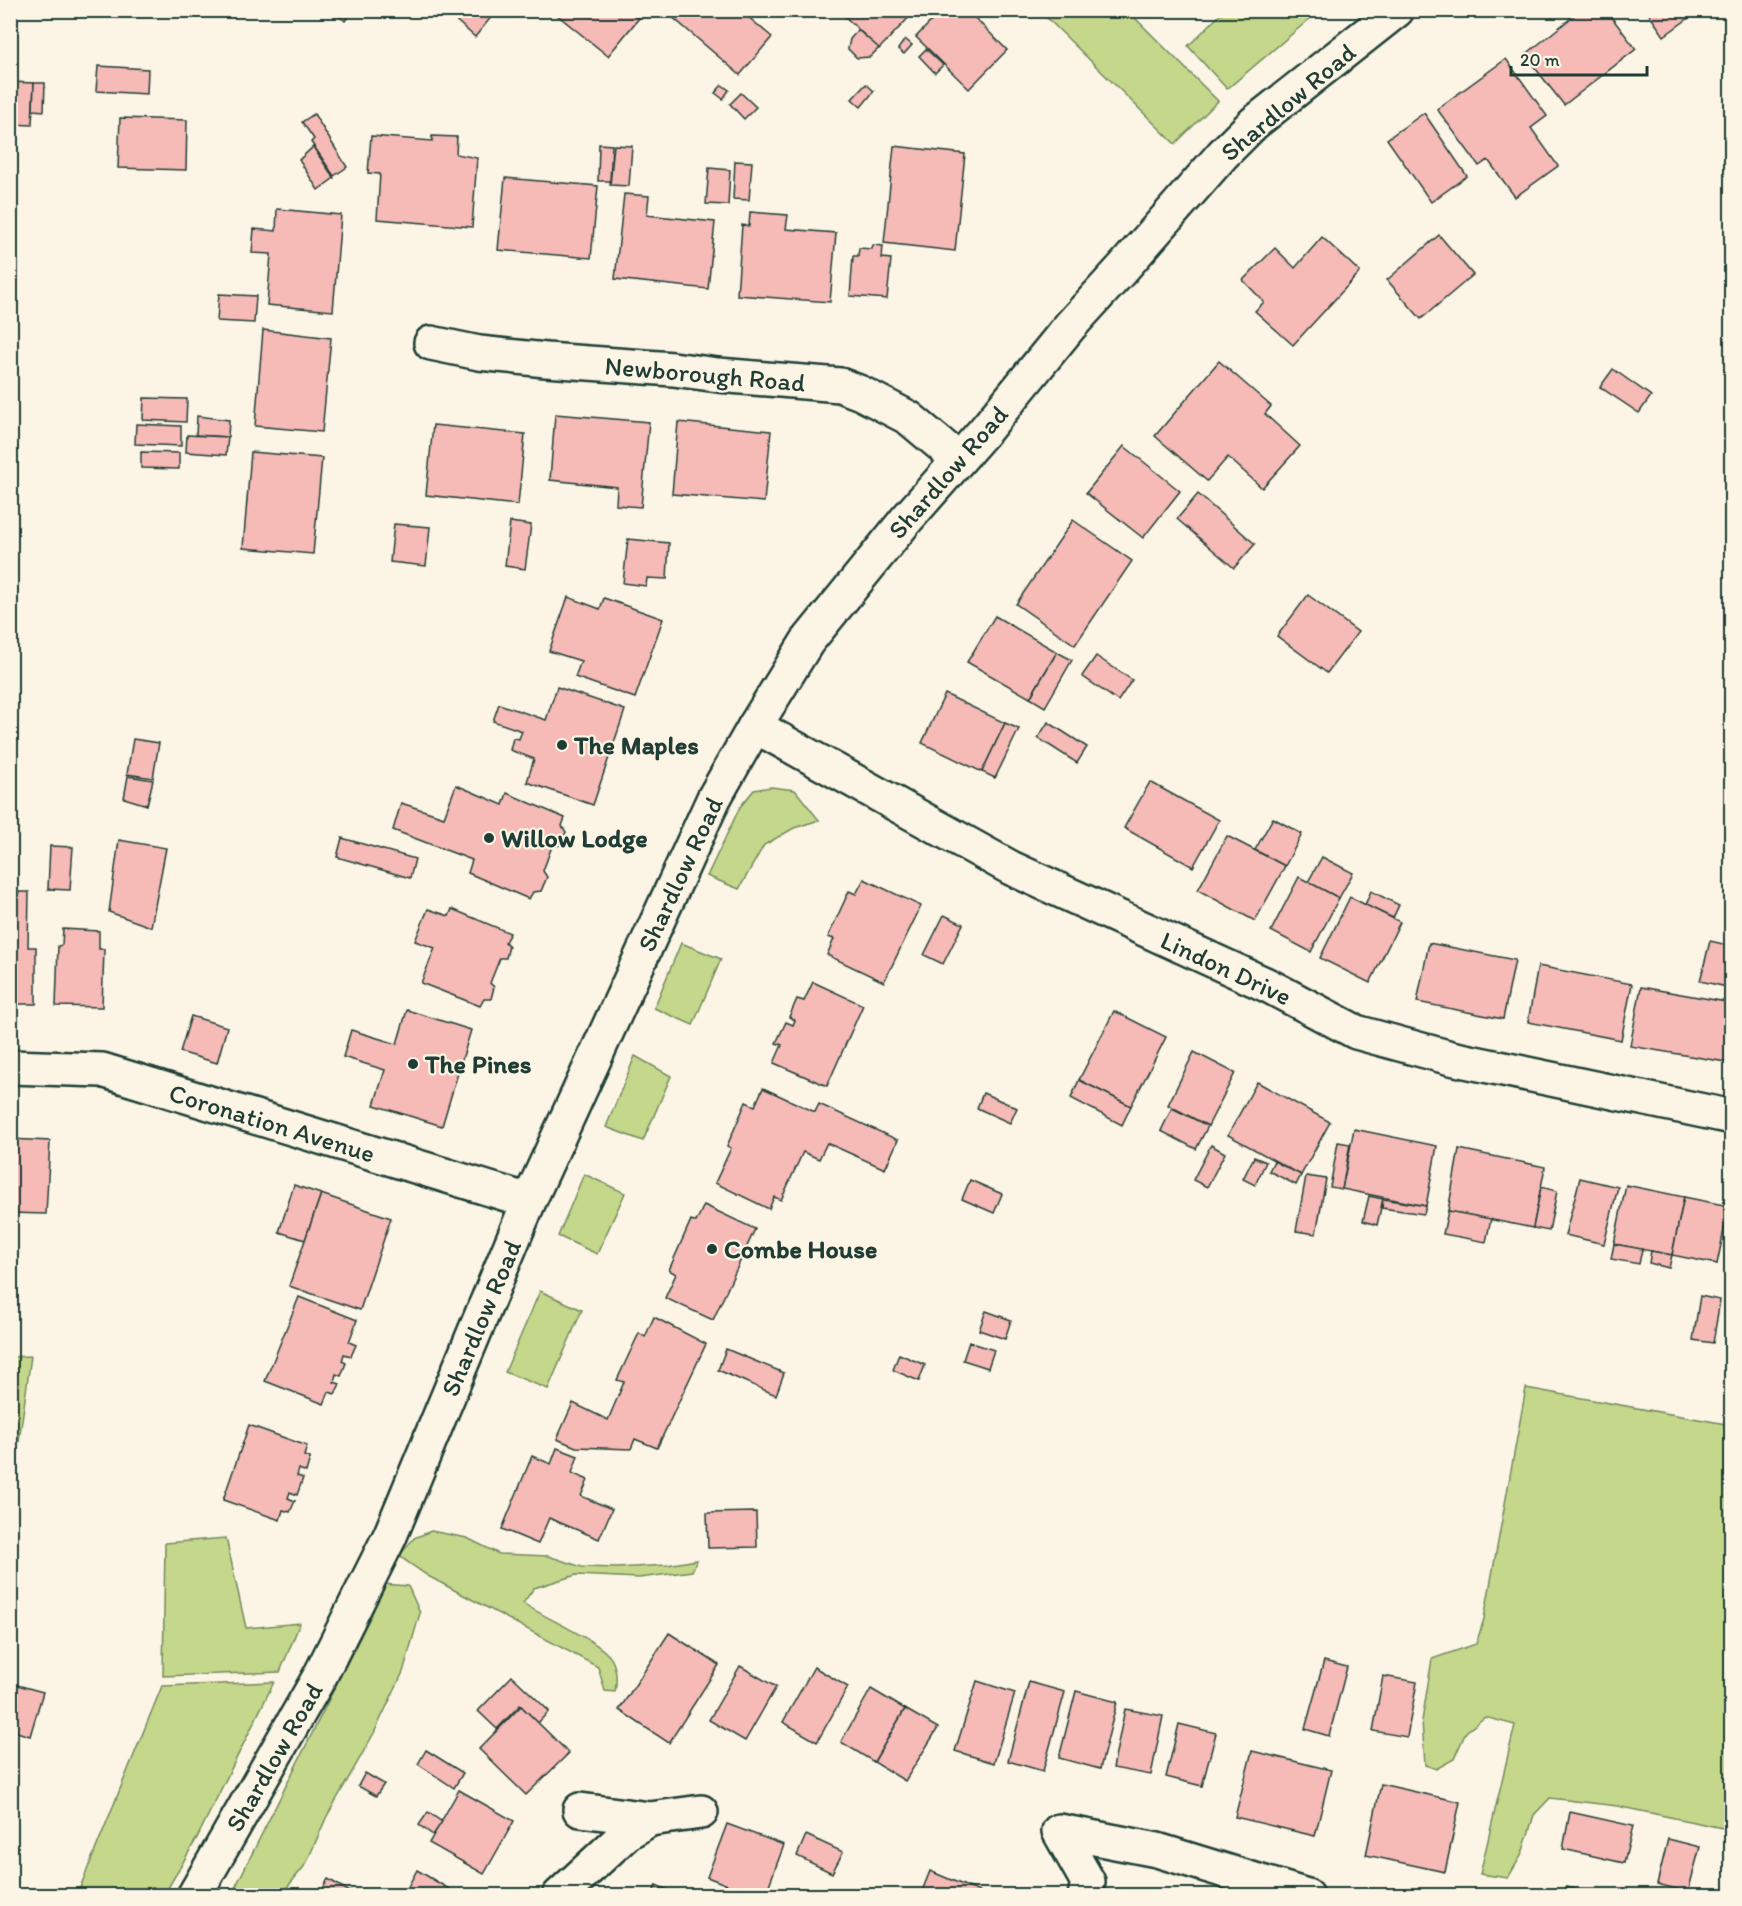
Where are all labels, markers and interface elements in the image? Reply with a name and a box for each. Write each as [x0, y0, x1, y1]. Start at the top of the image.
street label: Shardlow Road [1214, 36, 1362, 168]
scale bar [1511, 39, 1648, 77]
text: 20 m [1520, 49, 1560, 71]
street label: Newborough Road [603, 349, 807, 399]
street label: Shardlow Road [881, 399, 1015, 545]
place label: The Maples [573, 729, 699, 761]
marker: The Maples [555, 738, 569, 752]
street label: Shardlow Road [630, 792, 730, 956]
place label: Willow Lodge [501, 822, 648, 854]
marker: Willow Lodge [482, 831, 496, 845]
street label: Lindon Drive [1155, 924, 1297, 1012]
place label: The Pines [424, 1048, 532, 1080]
marker: The Pines [406, 1057, 420, 1071]
street label: Coronation Avenue [165, 1076, 379, 1170]
place label: Combe House [724, 1233, 877, 1265]
street label: Shardlow Road [434, 1235, 528, 1401]
marker: Combe House [705, 1242, 719, 1256]
street label: Shardlow Road [218, 1677, 330, 1837]

